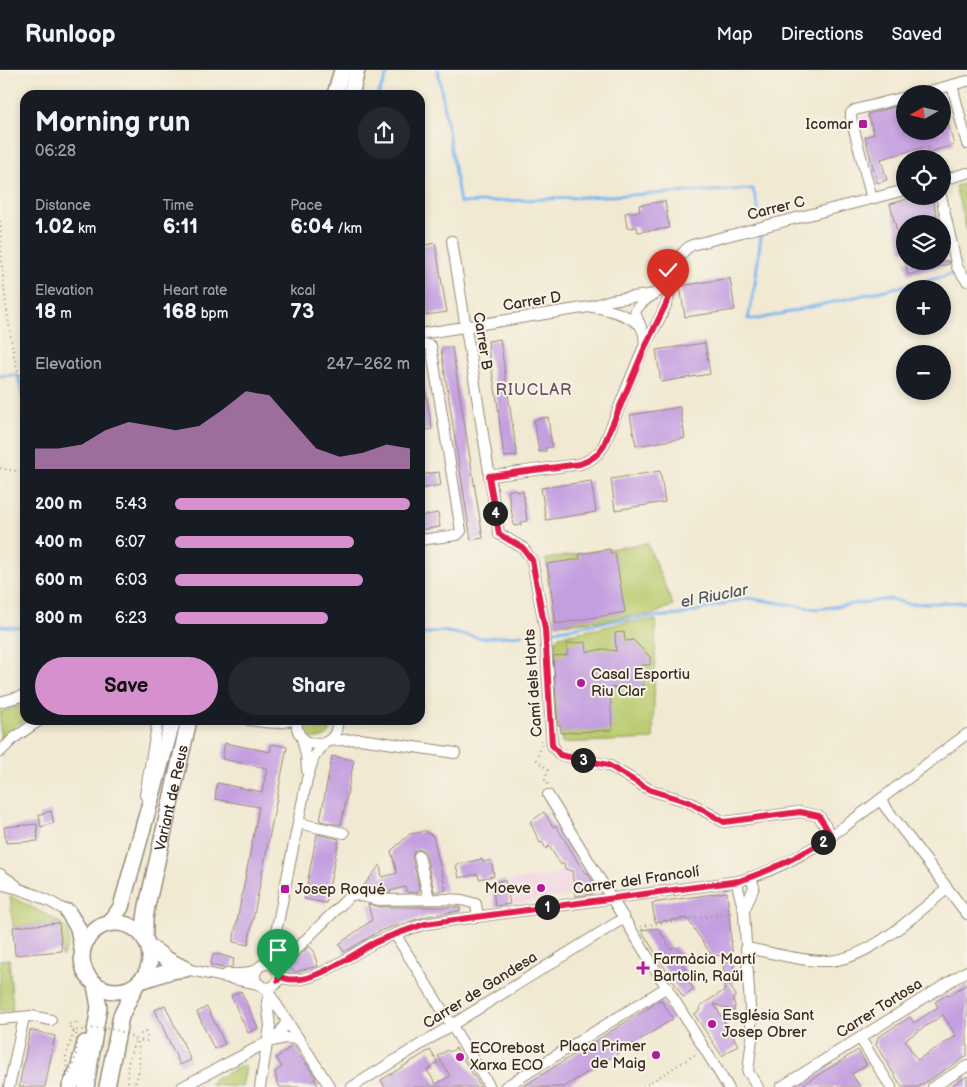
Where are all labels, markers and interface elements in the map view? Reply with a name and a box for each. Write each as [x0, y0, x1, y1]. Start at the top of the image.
text: Runloop [25, 20, 115, 49]
text: Map [717, 24, 753, 45]
text: Directions [781, 24, 863, 45]
text: Saved [891, 24, 942, 45]
north arrow [896, 85, 951, 140]
map controls [896, 85, 951, 400]
text: Morning run [35, 106, 190, 139]
button: share [358, 107, 410, 159]
place label: Icomar [806, 115, 854, 134]
marker: Icomar [857, 118, 869, 130]
text: 06:28 [35, 142, 76, 161]
button: locate [896, 150, 951, 205]
street label: Carrer C [745, 192, 807, 225]
text: Distance [35, 197, 91, 214]
text: Time [163, 197, 194, 214]
text: Pace [290, 197, 322, 214]
text: 1.02 [35, 214, 74, 239]
text: 6:11 [163, 214, 198, 239]
text: 6:04 [290, 214, 334, 239]
button: layers [896, 215, 951, 270]
text: km [74, 220, 96, 237]
text: /km [334, 220, 362, 237]
pin [647, 249, 689, 300]
icon: check [654, 256, 682, 284]
button: + [896, 280, 951, 335]
text: Elevation [35, 282, 93, 299]
text: Heart rate [163, 282, 227, 299]
text: kcal [290, 282, 315, 299]
street label: Carrer D [501, 287, 563, 315]
text: 18 [35, 299, 56, 324]
text: 168 [163, 299, 197, 324]
text: 73 [290, 299, 314, 324]
text: m [56, 305, 72, 322]
text: bpm [197, 305, 228, 322]
street label: Carrer B [469, 311, 496, 371]
button: − [896, 345, 951, 400]
text: Elevation [35, 355, 102, 374]
text: 247–262 m [326, 355, 410, 374]
district label: RIUCLAR [496, 381, 572, 400]
text: 200 m [35, 495, 82, 514]
text: 5:43 [115, 495, 147, 514]
pin: 4 [482, 500, 508, 526]
text: 4 [491, 505, 500, 522]
text: 400 m [35, 533, 82, 552]
text: 6:07 [115, 533, 145, 552]
text: 600 m [35, 571, 83, 590]
text: 6:03 [115, 571, 147, 590]
water label: el Riuclar [679, 580, 751, 612]
text: 800 m [35, 609, 83, 628]
text: 6:23 [115, 609, 147, 628]
street label: Camí dels Horts [520, 628, 547, 738]
button: Save [35, 657, 218, 715]
button: Share [228, 657, 410, 715]
place label: Casal Esportiu Riu Clar [591, 665, 690, 701]
marker: Casal Esportiu Riu Clar [575, 677, 587, 689]
street label: Variant de Reus [151, 743, 193, 853]
pin: 3 [570, 748, 596, 772]
text: 3 [579, 752, 588, 769]
pin: 2 [810, 830, 836, 854]
text: 2 [819, 834, 828, 851]
street label: Carrer del Francolí [572, 862, 701, 899]
place label: Moeve [485, 879, 531, 898]
place label: Josep Roqué [295, 880, 385, 899]
marker: Moeve [535, 882, 547, 894]
marker: Josep Roqué [279, 883, 291, 895]
pin: 1 [534, 894, 560, 920]
text: 1 [545, 899, 550, 916]
pin [257, 929, 299, 980]
icon: arrive [264, 936, 292, 964]
street label: Carrer de Gandesa [420, 948, 541, 1033]
place label: Farmàcia Martí Bartolin, Raül [653, 950, 756, 986]
marker: Farmàcia Martí Bartolin, Raül [637, 962, 649, 974]
street label: Carrer Tortosa [833, 974, 926, 1042]
place label: Església Sant Josep Obrer [722, 1006, 814, 1042]
marker: Església Sant Josep Obrer [706, 1018, 718, 1030]
place label: Plaça Primer de Maig [559, 1037, 647, 1073]
place label: ECOrebost Xarxa ECO [469, 1039, 545, 1075]
marker: Plaça Primer de Maig [650, 1049, 662, 1061]
marker: ECOrebost Xarxa ECO [454, 1051, 466, 1063]

